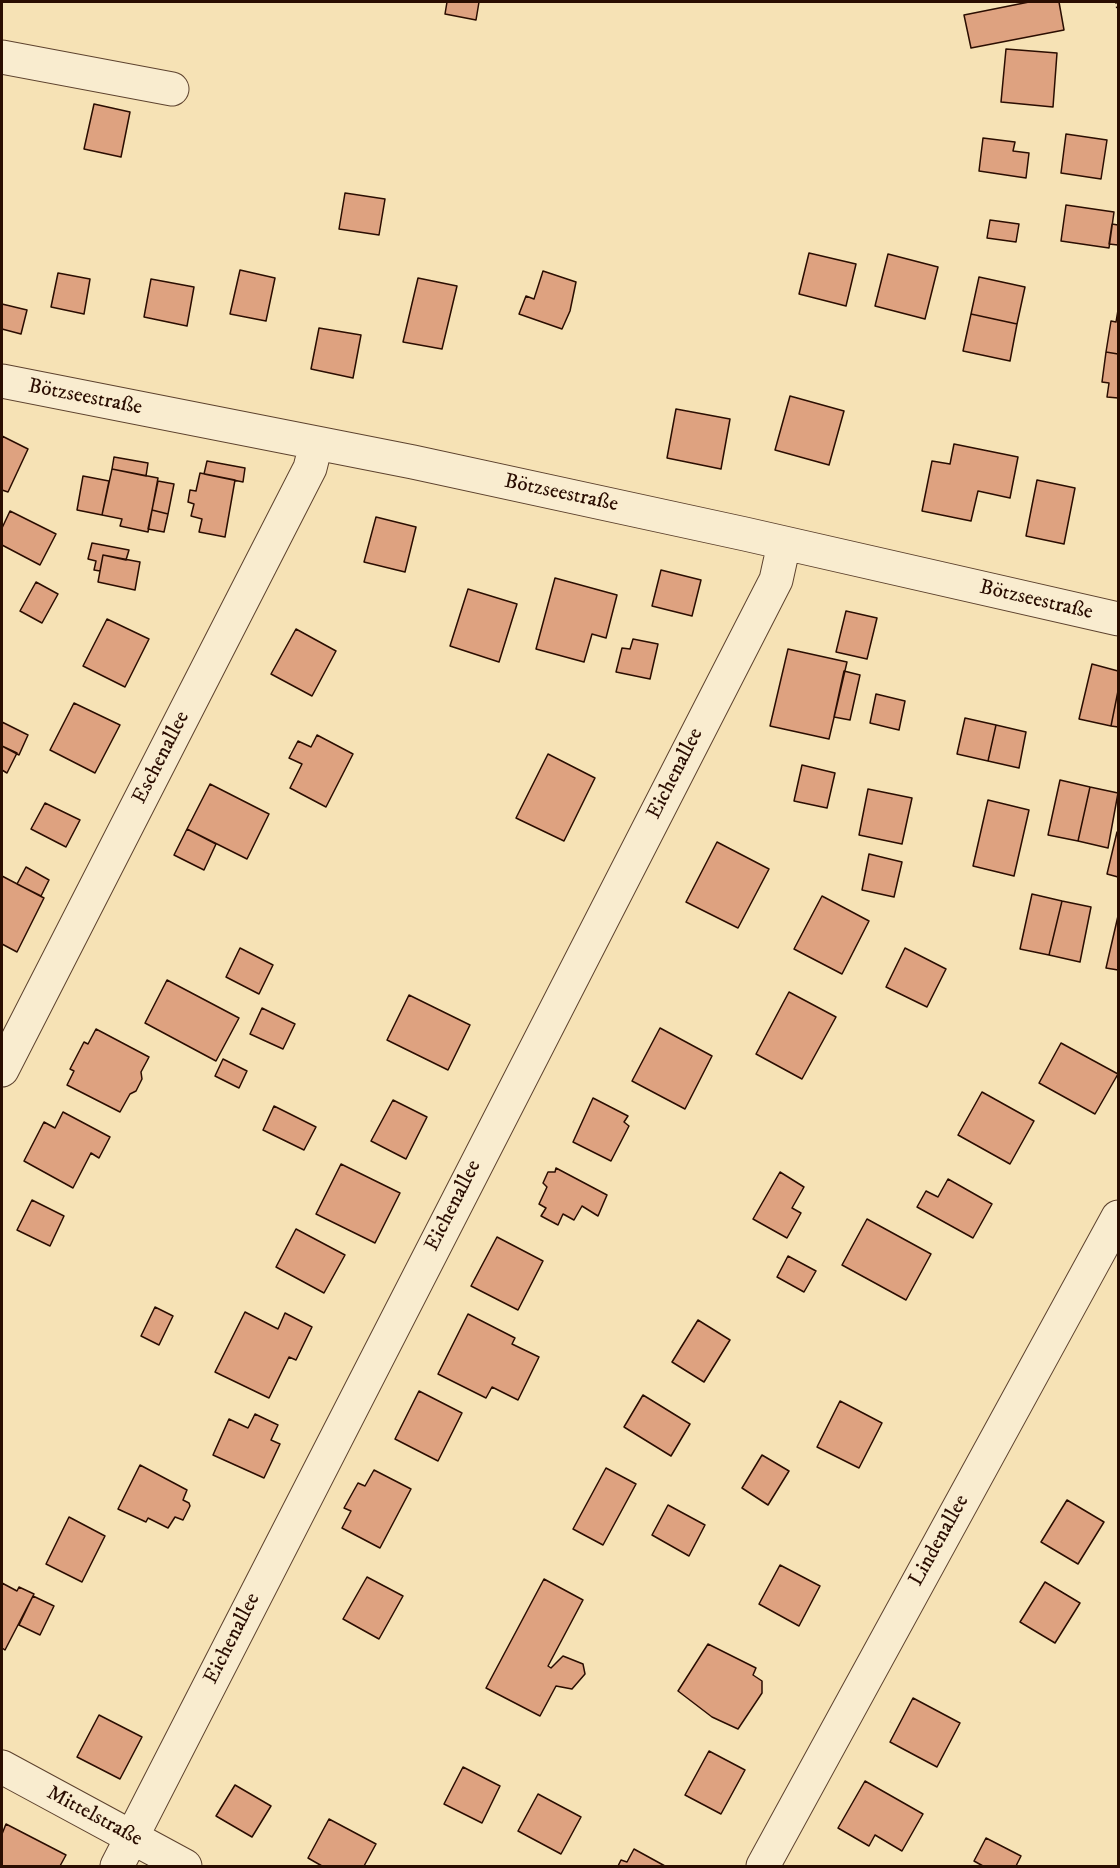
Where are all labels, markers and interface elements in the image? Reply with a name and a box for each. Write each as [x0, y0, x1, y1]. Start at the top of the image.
street label: Bötzseestraße [26, 375, 144, 421]
street label: Bötzseestraße [502, 470, 620, 518]
street label: Bötzseestraße [977, 576, 1095, 626]
street label: Eschenallee [128, 708, 196, 808]
street label: Eichenallee [642, 724, 710, 824]
street label: Eichenallee [420, 1156, 488, 1256]
street label: Lindenallee [905, 1491, 975, 1591]
street label: Eichenallee [199, 1589, 267, 1689]
street label: Mittelstraße [42, 1781, 146, 1853]

